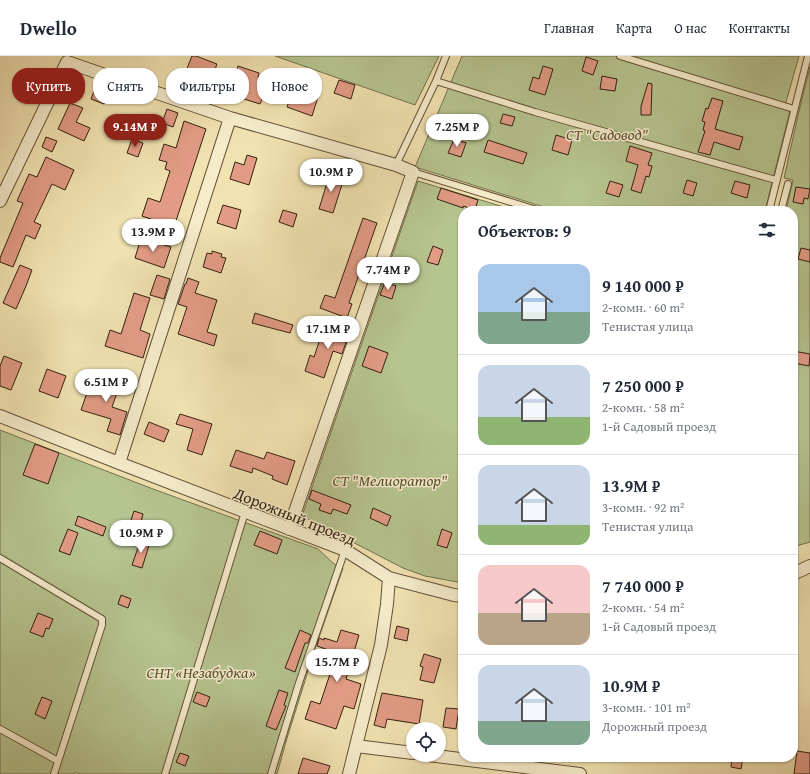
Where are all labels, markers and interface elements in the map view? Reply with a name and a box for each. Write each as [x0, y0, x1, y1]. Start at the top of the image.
text: Dwello [20, 14, 77, 42]
text: Главная [544, 18, 594, 38]
text: Карта [616, 18, 652, 38]
text: О нас [674, 18, 707, 38]
text: Контакты [729, 18, 790, 38]
chip: Купить [12, 68, 85, 104]
chip: Снять [93, 68, 158, 104]
chip: Фильтры [166, 68, 249, 104]
chip: Новое [257, 68, 322, 104]
pin: 9.14M ₽ [98, 114, 172, 148]
pin: 7.25M ₽ [420, 114, 494, 148]
text: 9.14M ₽ [113, 117, 157, 136]
text: 7.25M ₽ [435, 117, 479, 136]
park label: СТ "Садовод" [566, 122, 649, 146]
pin: 10.9M ₽ [294, 159, 368, 193]
text: 10.9M ₽ [309, 162, 353, 181]
text: Объектов: 9 [478, 218, 571, 243]
pin: 13.9M ₽ [116, 219, 190, 253]
icon: filters [756, 219, 778, 241]
text: 13.9M ₽ [131, 222, 175, 241]
pin: 7.74M ₽ [351, 257, 425, 291]
text: 7.74M ₽ [366, 260, 410, 279]
text: 9 140 000 ₽ [602, 273, 684, 298]
icon: home [510, 280, 558, 328]
text: 2-комн. · 60 m² [602, 298, 684, 317]
pin: 17.1M ₽ [291, 316, 365, 350]
text: Тенистая улица [602, 317, 693, 336]
text: 17.1M ₽ [306, 319, 350, 338]
pin: 6.51M ₽ [69, 369, 143, 403]
text: 6.51M ₽ [84, 372, 128, 391]
text: 7 250 000 ₽ [602, 373, 684, 398]
icon: home [510, 381, 558, 429]
text: 2-комн. · 58 m² [602, 398, 684, 417]
text: 1-й Садовый проезд [602, 417, 716, 436]
park label: СТ "Мелиоратор" [333, 468, 448, 492]
text: 13.9M ₽ [602, 473, 660, 498]
street label: Дорожный проезд [230, 480, 360, 551]
icon: home [510, 481, 558, 529]
text: 3-комн. · 92 m² [602, 498, 684, 517]
text: Тенистая улица [602, 517, 693, 536]
pin: 10.9M ₽ [104, 520, 178, 554]
text: 10.9M ₽ [119, 523, 163, 542]
text: 7 740 000 ₽ [602, 573, 684, 598]
icon: home [510, 581, 558, 629]
text: 2-комн. · 54 m² [602, 598, 684, 617]
text: 1-й Садовый проезд [602, 617, 716, 636]
pin: 15.7M ₽ [300, 649, 374, 683]
text: 15.7M ₽ [315, 652, 359, 671]
park label: СНТ «Незабудка» [146, 660, 256, 684]
text: 10.9M ₽ [602, 673, 660, 698]
icon: home [510, 681, 558, 729]
text: 3-комн. · 101 m² [602, 698, 691, 717]
text: Дорожный проезд [602, 717, 707, 736]
map controls [406, 722, 446, 762]
button: locate [406, 722, 446, 762]

